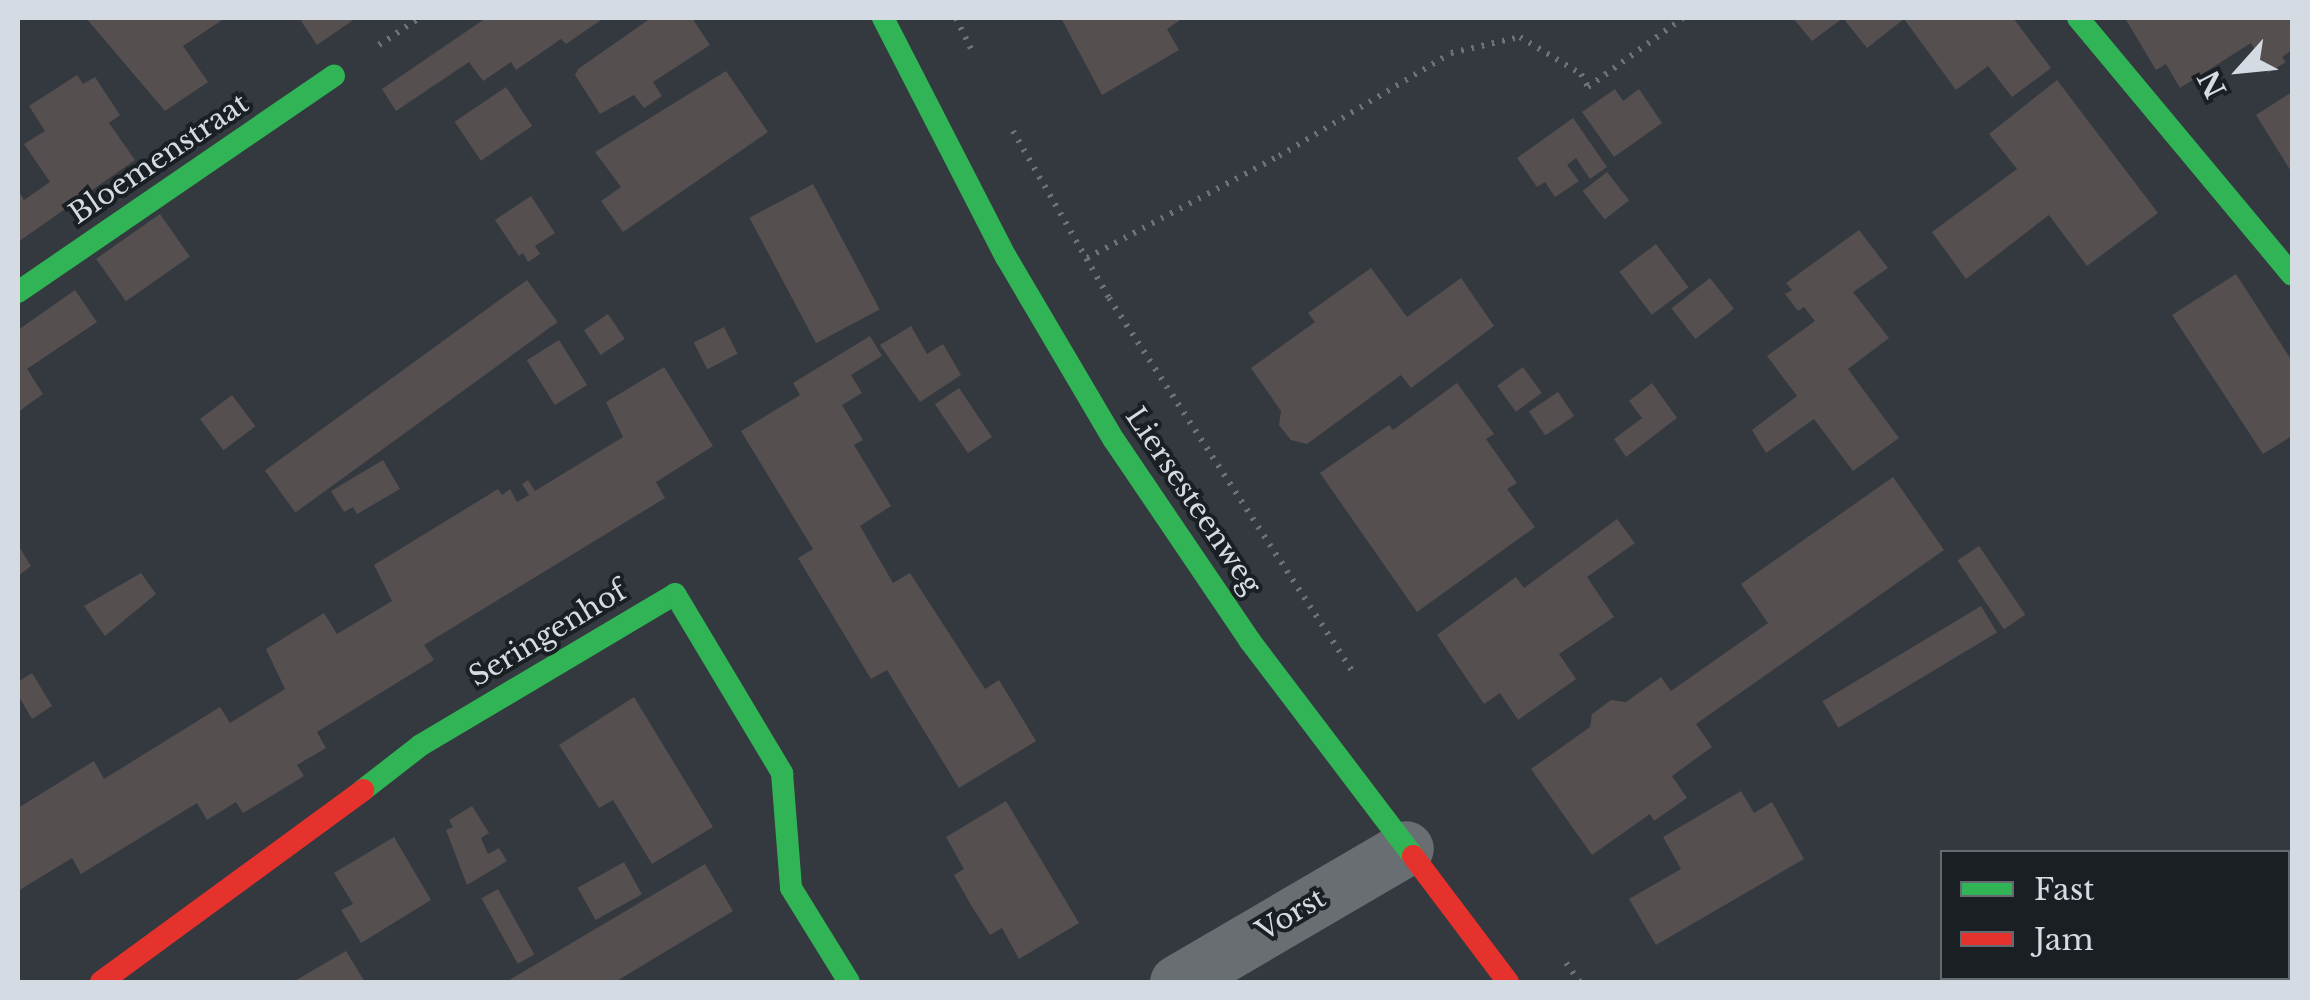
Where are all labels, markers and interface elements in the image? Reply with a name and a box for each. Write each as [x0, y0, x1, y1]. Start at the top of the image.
north arrow [2190, 20, 2290, 120]
text: N [2191, 64, 2234, 104]
street label: Bloemenstraat [63, 87, 255, 231]
street label: Liersesteenweg [1118, 401, 1268, 601]
street label: Seringenhof [463, 574, 633, 694]
legend [1940, 850, 2290, 980]
text: Fast [2034, 871, 2095, 908]
street label: Vorst [1250, 881, 1332, 949]
text: Jam [2034, 921, 2094, 958]

